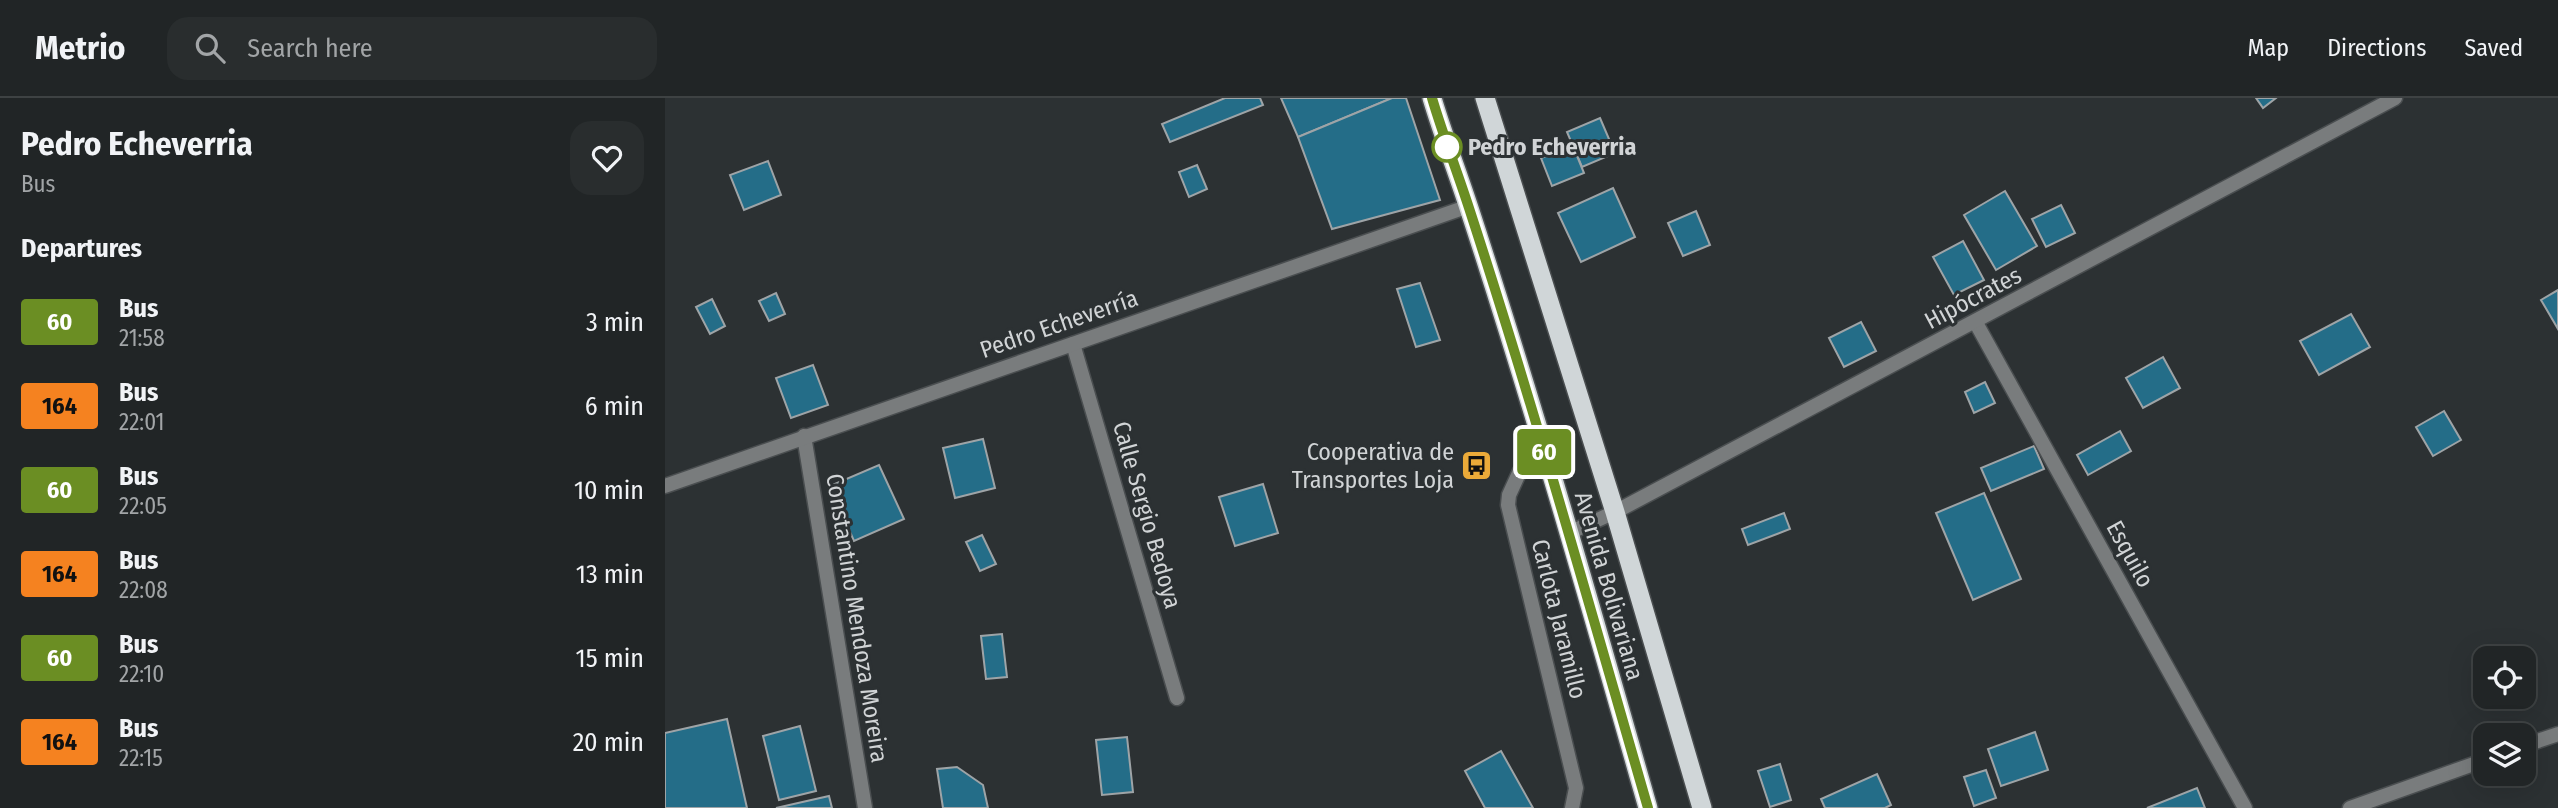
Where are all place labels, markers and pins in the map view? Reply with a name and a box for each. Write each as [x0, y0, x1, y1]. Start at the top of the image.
marker: Pedro Echeverria [1432, 132, 1462, 162]
place label: Pedro Echeverria [1468, 133, 1636, 161]
place label: Cooperativa de Transportes Loja [1292, 438, 1454, 494]
bus stop icon: Cooperativa de Transportes Loja [1460, 449, 1494, 483]

